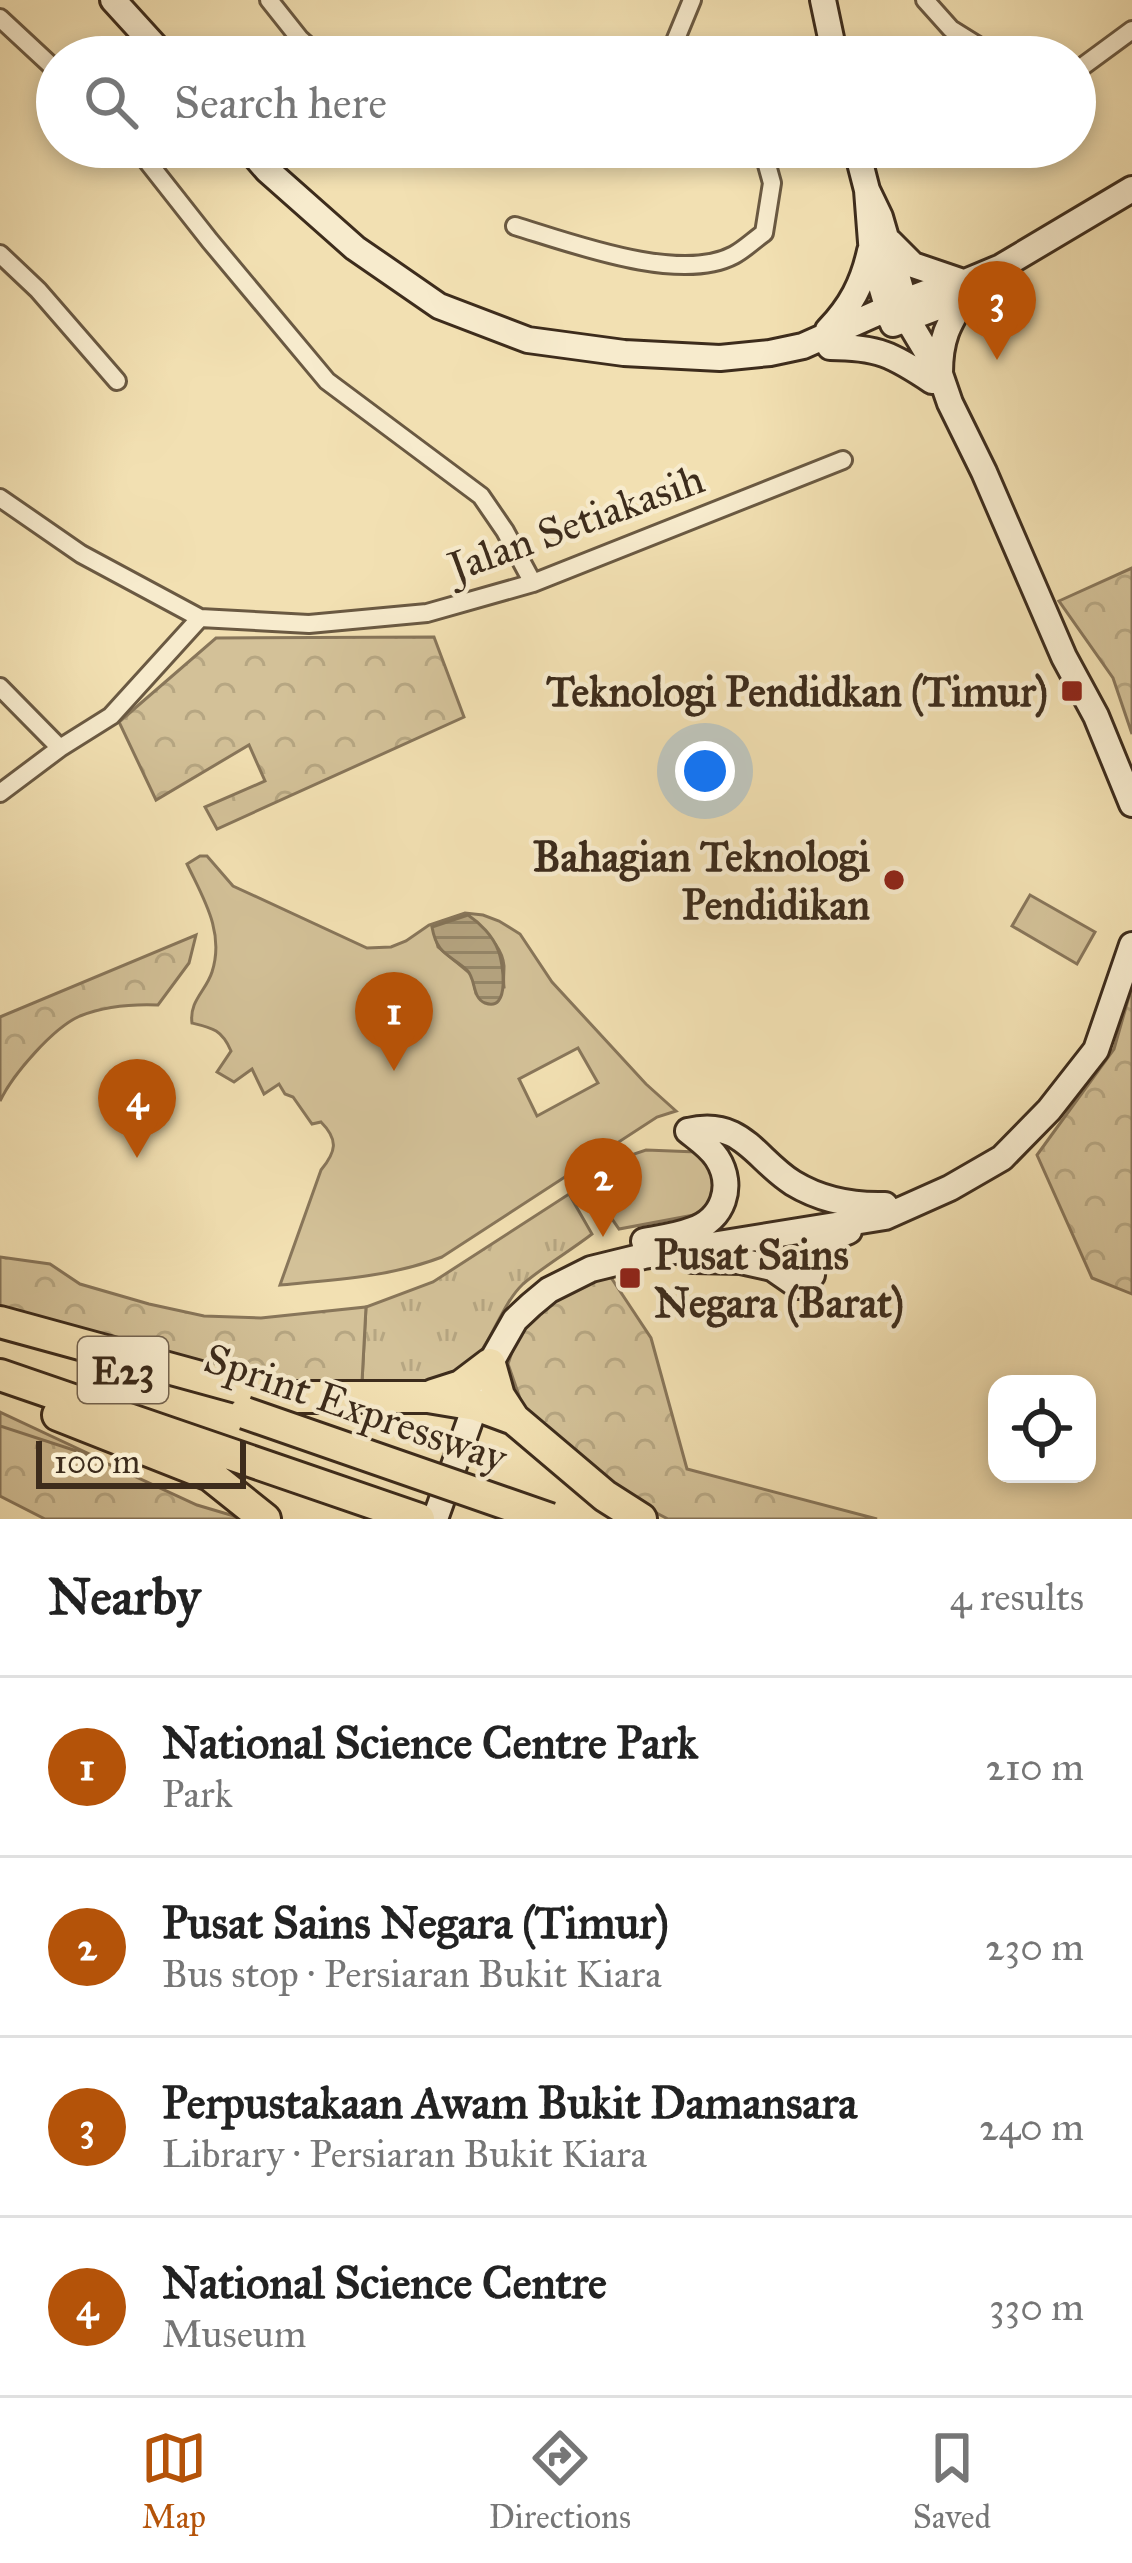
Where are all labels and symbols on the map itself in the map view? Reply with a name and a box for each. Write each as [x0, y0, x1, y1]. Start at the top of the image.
pin: 3 [958, 261, 1036, 360]
street label: Jalan Setiakasih [438, 453, 711, 595]
place label: Teknologi Pendidkan (Timur) [546, 666, 1048, 718]
marker: Teknologi Pendidkan (Timur) [1059, 678, 1085, 704]
your location [675, 741, 735, 801]
place label: Bahagian Teknologi Pendidikan [533, 831, 870, 931]
marker: Bahagian Teknologi Pendidikan [881, 867, 907, 893]
pin: 1 [355, 972, 433, 1071]
pin: 4 [98, 1059, 176, 1158]
pin: 2 [564, 1138, 642, 1237]
place label: Pusat Sains Negara (Barat) [654, 1229, 904, 1329]
marker: Pusat Sains Negara (Barat) [617, 1265, 643, 1291]
street label: Sprint Expressway [198, 1332, 515, 1484]
road number: E23 [78, 1337, 168, 1403]
scale bar [36, 1435, 246, 1488]

